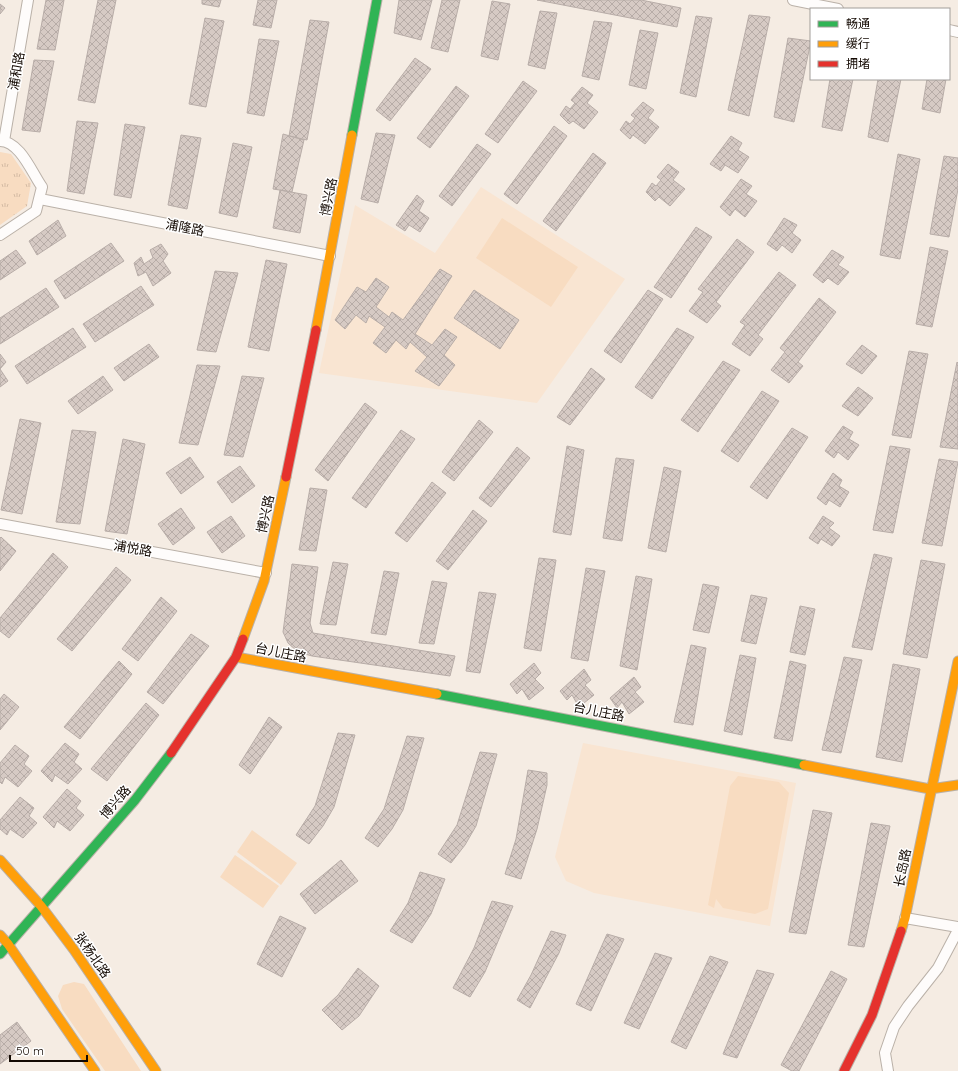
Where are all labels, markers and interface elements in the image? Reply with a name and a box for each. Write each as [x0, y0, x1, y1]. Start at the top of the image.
legend [810, 8, 950, 80]
text: 畅通 [846, 16, 870, 31]
text: 缓行 [846, 36, 870, 51]
street label: 浦和路 [5, 50, 27, 92]
text: 拥堵 [846, 56, 870, 71]
street label: 博兴路 [316, 176, 340, 218]
street label: 浦隆路 [164, 215, 206, 239]
street label: 博兴路 [253, 493, 277, 535]
street label: 浦悦路 [112, 537, 154, 559]
street label: 台儿庄路 [254, 639, 308, 665]
street label: 台儿庄路 [572, 698, 626, 724]
street label: 博兴路 [96, 782, 134, 822]
street label: 长岛路 [890, 847, 914, 889]
street label: 张杨北路 [72, 929, 114, 981]
scale bar [10, 1037, 87, 1063]
text: 50 m [16, 1043, 44, 1058]

